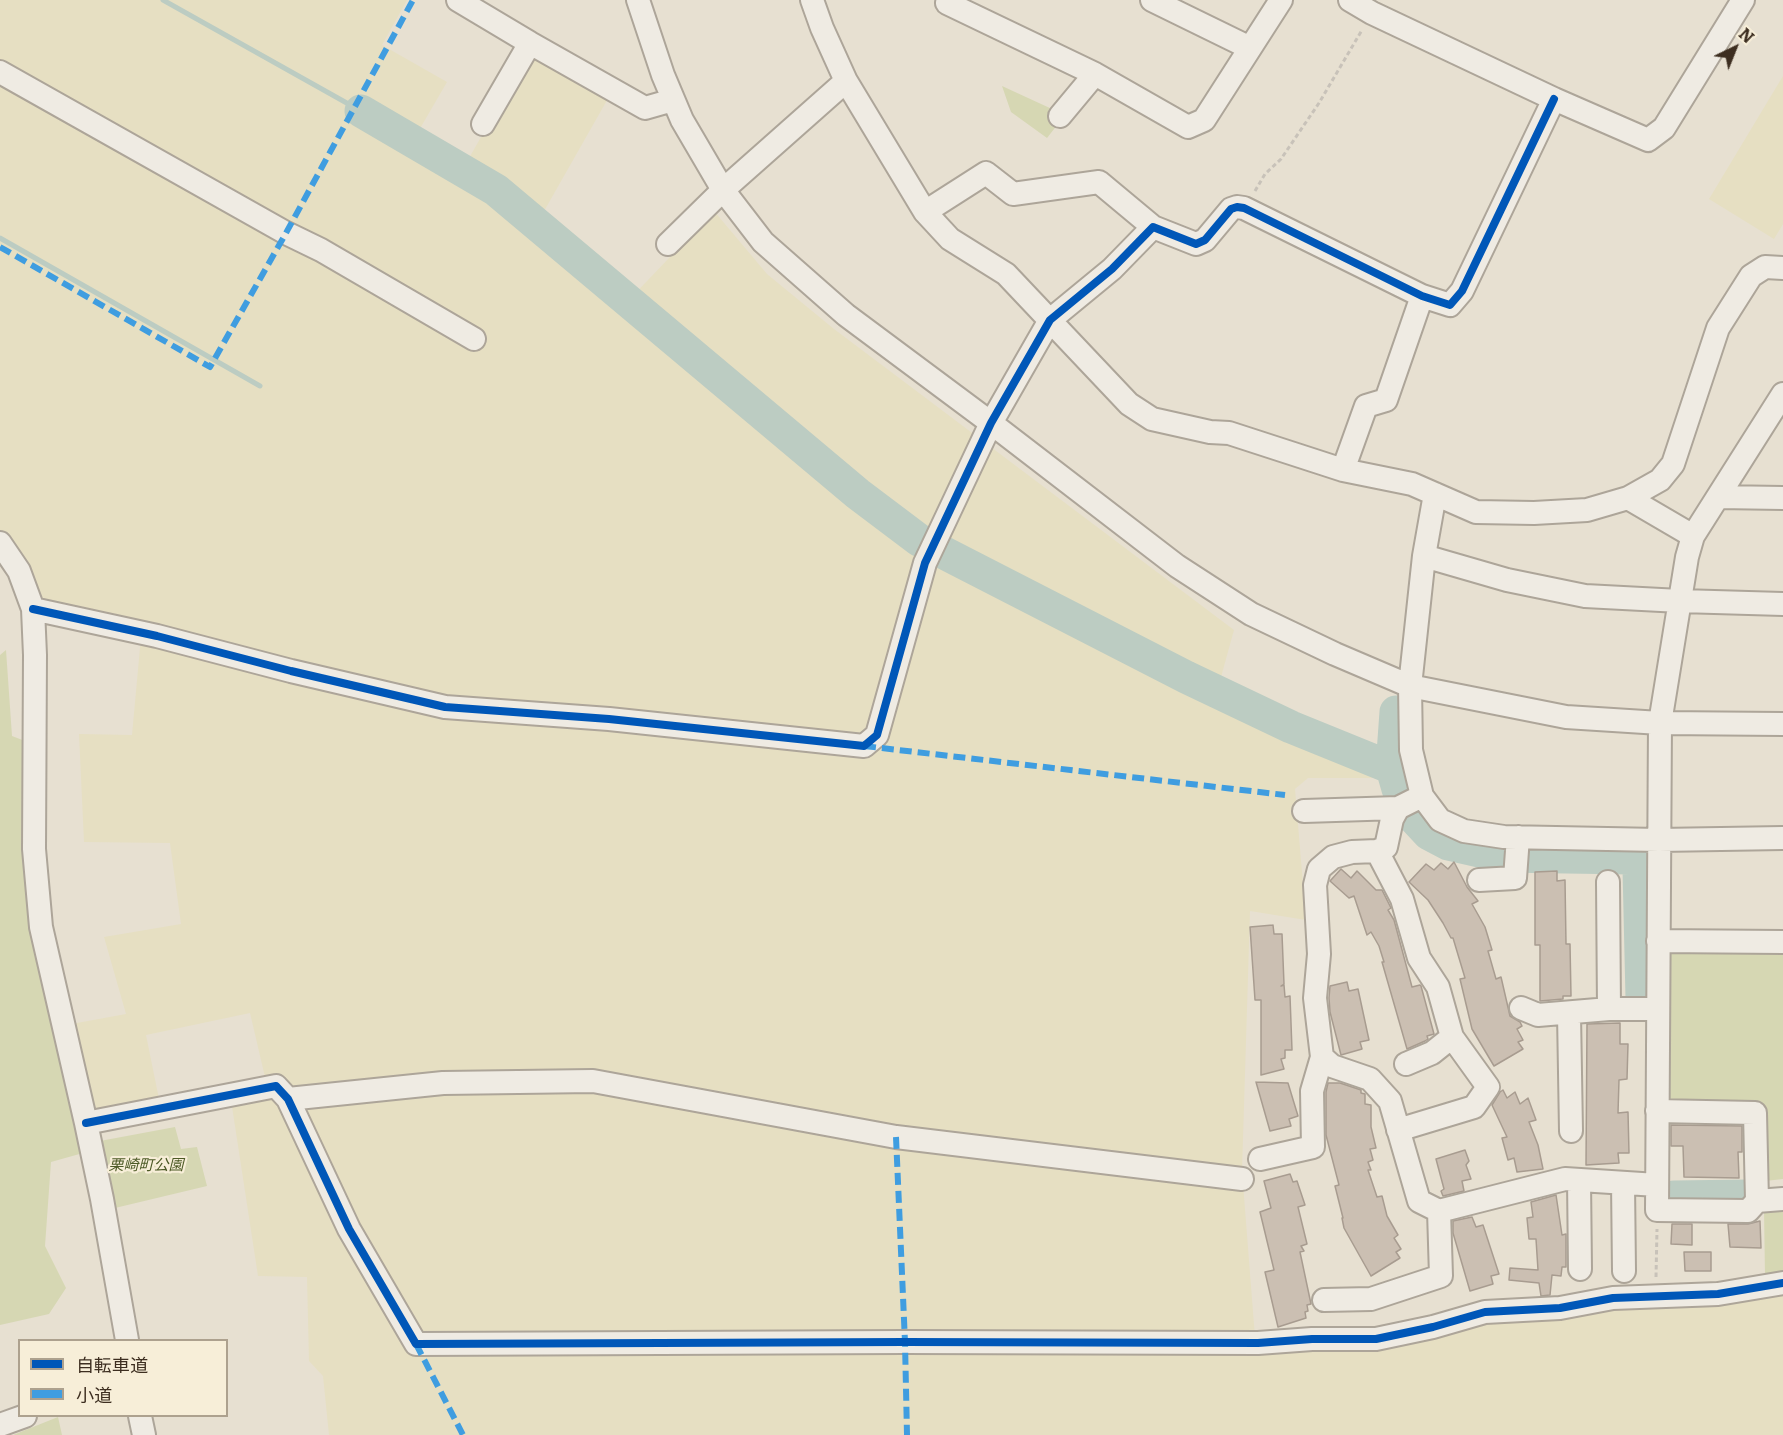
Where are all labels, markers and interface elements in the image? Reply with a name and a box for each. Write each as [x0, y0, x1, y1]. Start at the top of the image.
north arrow [1705, 18, 1765, 78]
text: N [1734, 21, 1760, 48]
park label: 栗崎町公園 [109, 1157, 183, 1175]
legend [18, 1339, 228, 1417]
text: 自転車道 [76, 1351, 148, 1378]
text: 小道 [76, 1381, 112, 1408]

